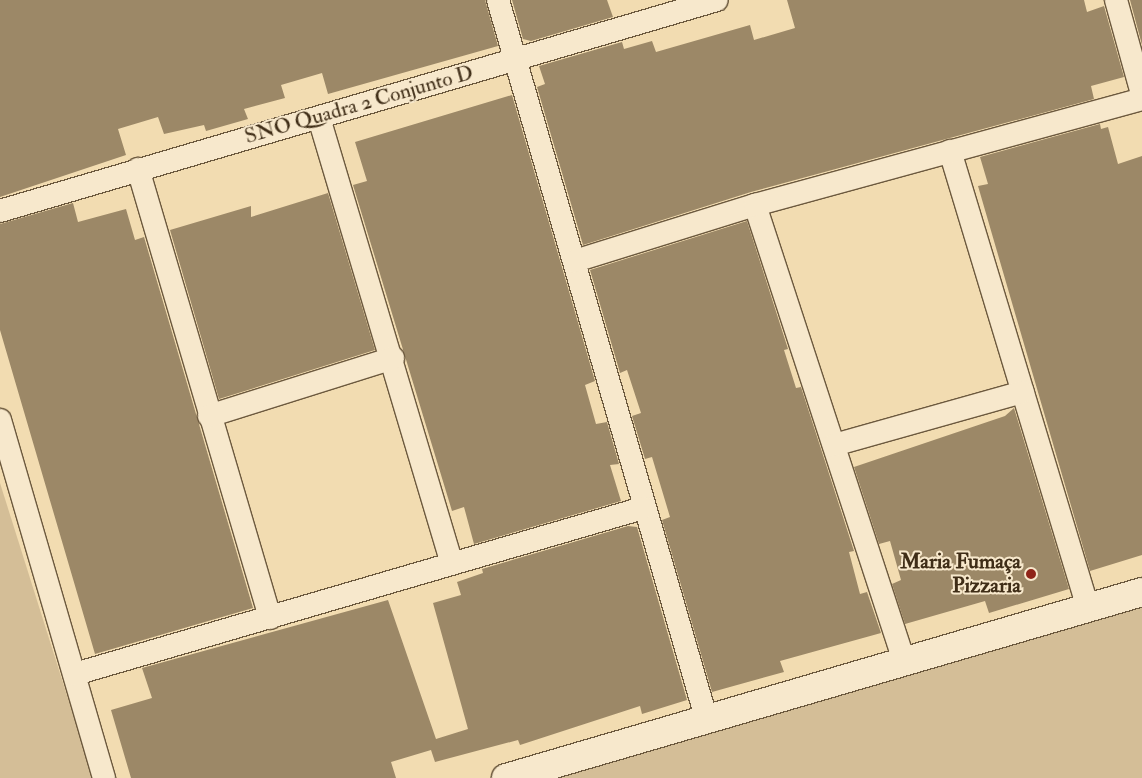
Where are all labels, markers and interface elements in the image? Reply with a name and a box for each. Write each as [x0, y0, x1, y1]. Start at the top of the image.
street label: SNO Quadra 2 Conjunto D [242, 60, 476, 150]
place label: Maria Fumaça Pizzaria [900, 549, 1021, 599]
marker: Maria Fumaça Pizzaria [1025, 568, 1037, 580]

